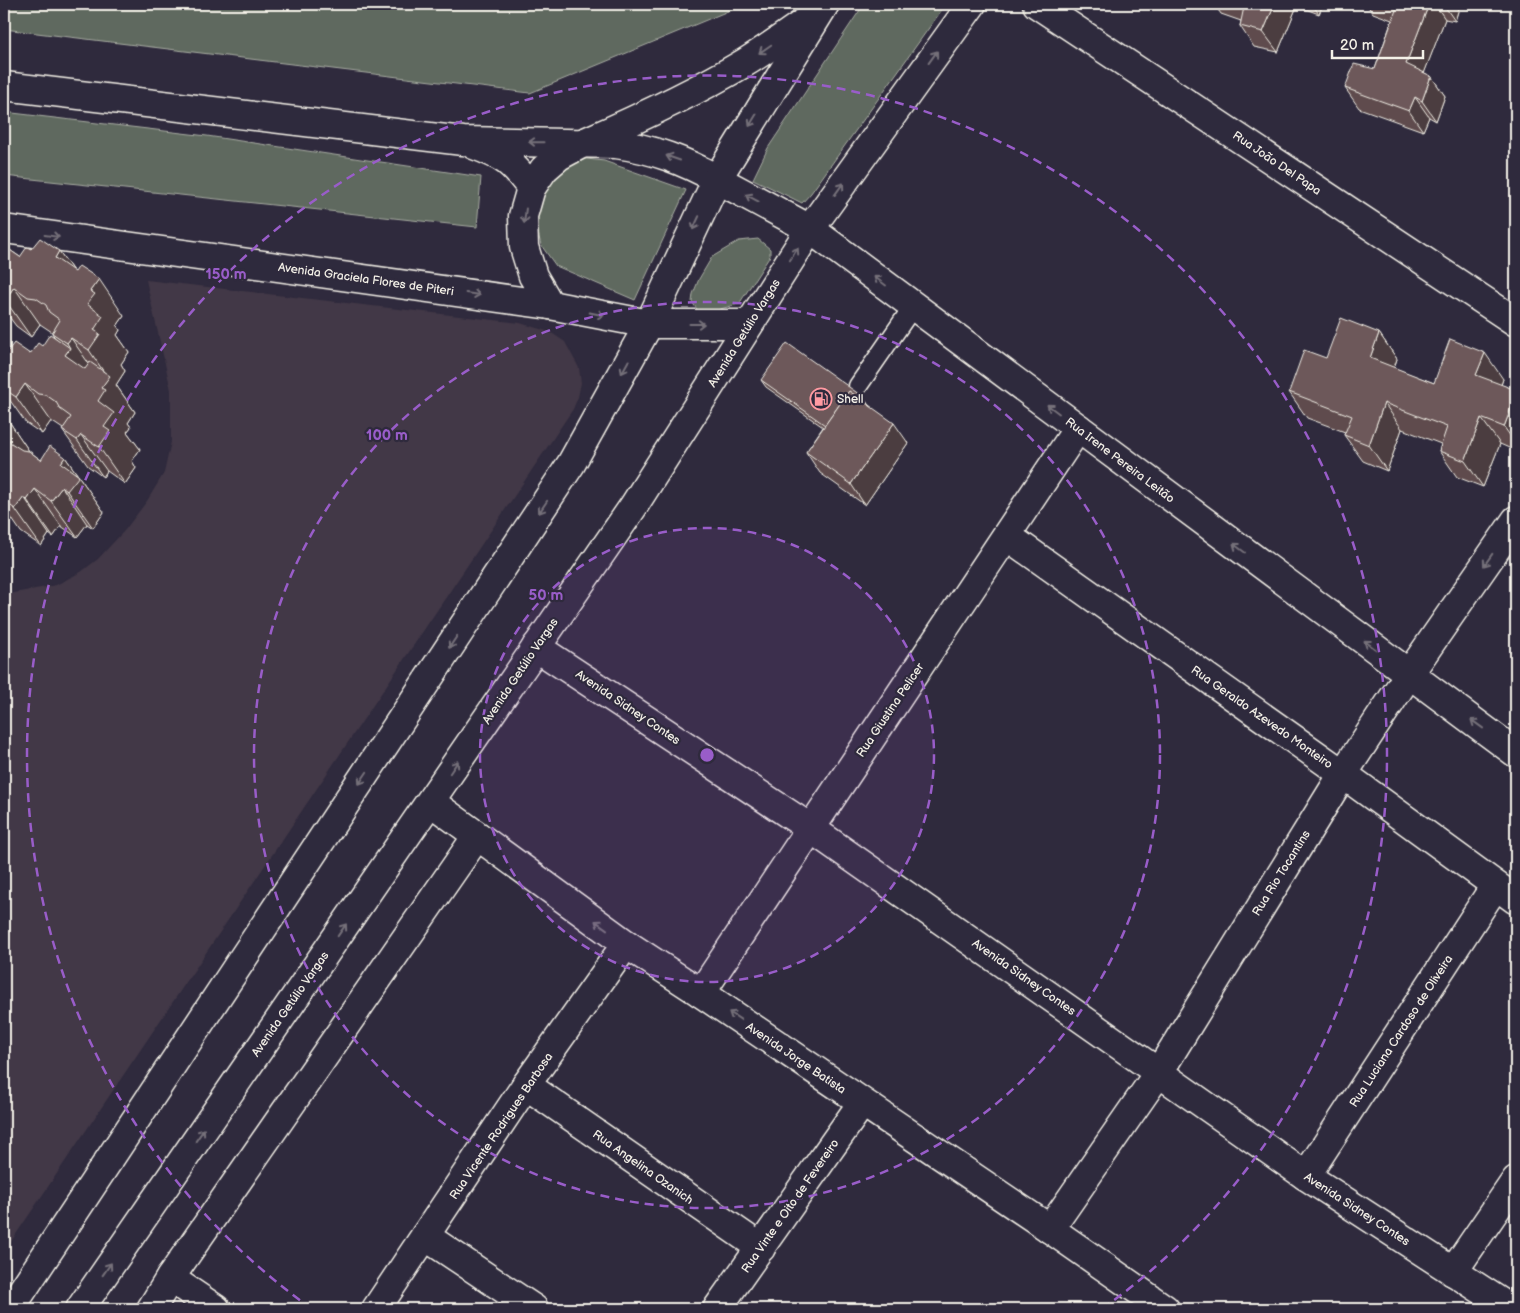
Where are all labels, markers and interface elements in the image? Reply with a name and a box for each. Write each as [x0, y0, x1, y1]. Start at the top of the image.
scale bar [1332, 28, 1424, 60]
text: 20 m [1340, 36, 1374, 55]
one-way arrow [758, 44, 772, 54]
one-way arrow [928, 51, 939, 64]
one-way arrow [748, 112, 758, 126]
street label: Rua João Del Papa [1230, 128, 1324, 199]
one-way arrow [528, 137, 544, 147]
one-way arrow [666, 153, 681, 162]
one-way arrow [834, 182, 844, 196]
one-way arrow [744, 193, 759, 203]
one-way arrow [520, 208, 530, 224]
one-way arrow [691, 215, 700, 230]
one-way arrow [44, 231, 60, 241]
one-way arrow [789, 247, 799, 261]
street label: Avenida Graciela Flores de Piteri [277, 260, 455, 299]
text: 150 m [205, 265, 247, 284]
street label: Avenida Getúlio Vargas [705, 276, 784, 390]
one-way arrow [873, 276, 887, 286]
one-way arrow [465, 290, 481, 300]
one-way arrow [589, 310, 605, 320]
one-way arrow [689, 319, 705, 329]
one-way arrow [620, 359, 630, 374]
fuel station icon: Shell [809, 387, 833, 411]
place label: Shell [837, 392, 863, 407]
one-way arrow [1046, 404, 1060, 414]
street label: Rua Irene Pereira Leitão [1062, 414, 1178, 507]
text: 100 m [366, 426, 408, 445]
one-way arrow [538, 500, 548, 514]
one-way arrow [1232, 543, 1246, 553]
one-way arrow [1483, 553, 1493, 567]
text: 50 m [529, 586, 564, 605]
street label: Avenida Getúlio Vargas [479, 615, 562, 727]
one-way arrow [448, 635, 458, 649]
one-way arrow [1363, 640, 1377, 650]
street label: Rua Giustina Pelicer [853, 660, 928, 760]
street label: Rua Geraldo Azevedo Monteiro [1188, 663, 1336, 772]
street label: Avenida Sidney Contes [572, 667, 683, 748]
one-way arrow [1471, 719, 1484, 730]
centre of rings [698, 746, 716, 764]
one-way arrow [449, 761, 459, 775]
one-way arrow [358, 770, 368, 784]
street label: Rua Rio Tocantins [1249, 828, 1314, 919]
one-way arrow [594, 920, 608, 930]
one-way arrow [337, 923, 347, 937]
street label: Avenida Sidney Contes [969, 936, 1078, 1019]
street label: Avenida Getúlio Vargas [248, 949, 332, 1060]
street label: Rua Luciana Cardoso de Oliveira [1346, 952, 1456, 1110]
one-way arrow [729, 1011, 743, 1021]
street label: Avenida Jorge Batista [743, 1019, 849, 1098]
street label: Rua Vicente Rodrigues Barbosa [447, 1050, 556, 1203]
street label: Rua Angelina Ozanich [589, 1127, 696, 1208]
one-way arrow [195, 1128, 205, 1142]
street label: Rua Vinte e Oito de Fevereiro [738, 1136, 843, 1276]
street label: Avenida Sidney Contes [1301, 1170, 1412, 1249]
one-way arrow [102, 1262, 113, 1276]

